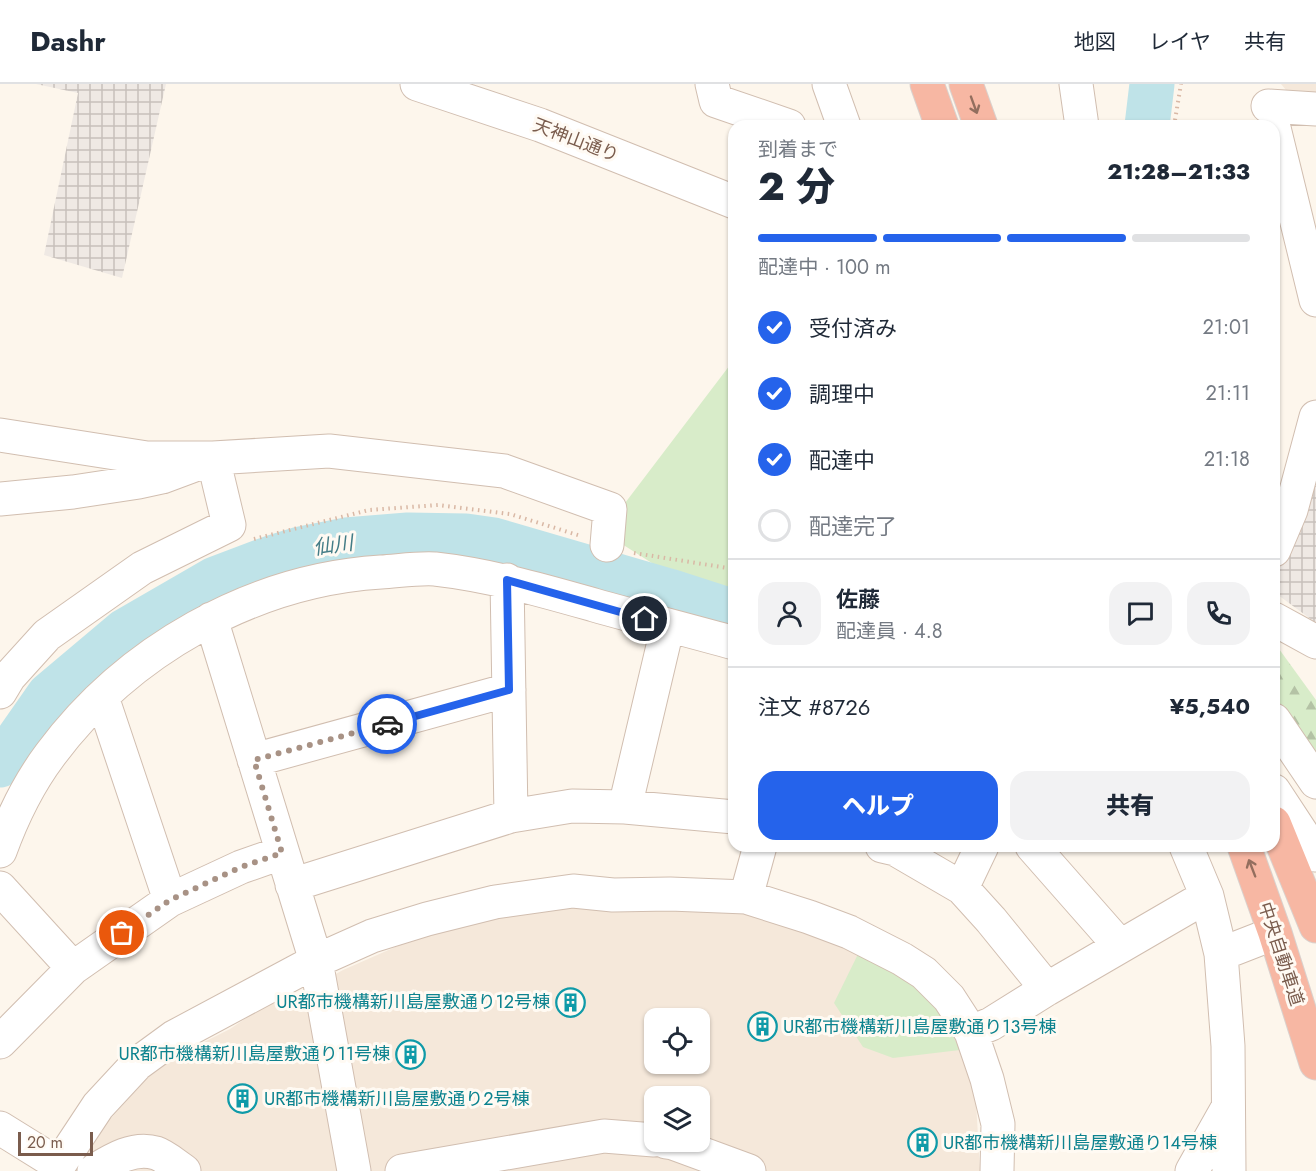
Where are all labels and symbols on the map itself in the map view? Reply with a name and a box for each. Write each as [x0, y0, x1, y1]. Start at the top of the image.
one-way arrow [969, 95, 980, 114]
street label: 天神山通り [529, 112, 623, 168]
water label: 仙川 [311, 528, 357, 563]
pin [619, 593, 670, 644]
courier [357, 694, 417, 754]
one-way arrow [1246, 859, 1257, 878]
street label: 中央自動車道 [1252, 899, 1310, 1009]
pin [96, 907, 147, 958]
building icon: UR都市機構新川島屋敷通り12号棟 [555, 986, 587, 1018]
place label: UR都市機構新川島屋敷通り12号棟 [276, 989, 550, 1015]
building icon: UR都市機構新川島屋敷通り13号棟 [746, 1011, 778, 1043]
place label: UR都市機構新川島屋敷通り13号棟 [783, 1014, 1056, 1040]
building icon: UR都市機構新川島屋敷通り11号棟 [395, 1038, 427, 1070]
place label: UR都市機構新川島屋敷通り11号棟 [118, 1041, 390, 1067]
building icon: UR都市機構新川島屋敷通り2号棟 [227, 1083, 259, 1115]
place label: UR都市機構新川島屋敷通り2号棟 [264, 1086, 530, 1112]
building icon: UR都市機構新川島屋敷通り14号棟 [906, 1127, 938, 1159]
scale bar [18, 1129, 93, 1156]
place label: UR都市機構新川島屋敷通り14号棟 [943, 1130, 1217, 1156]

